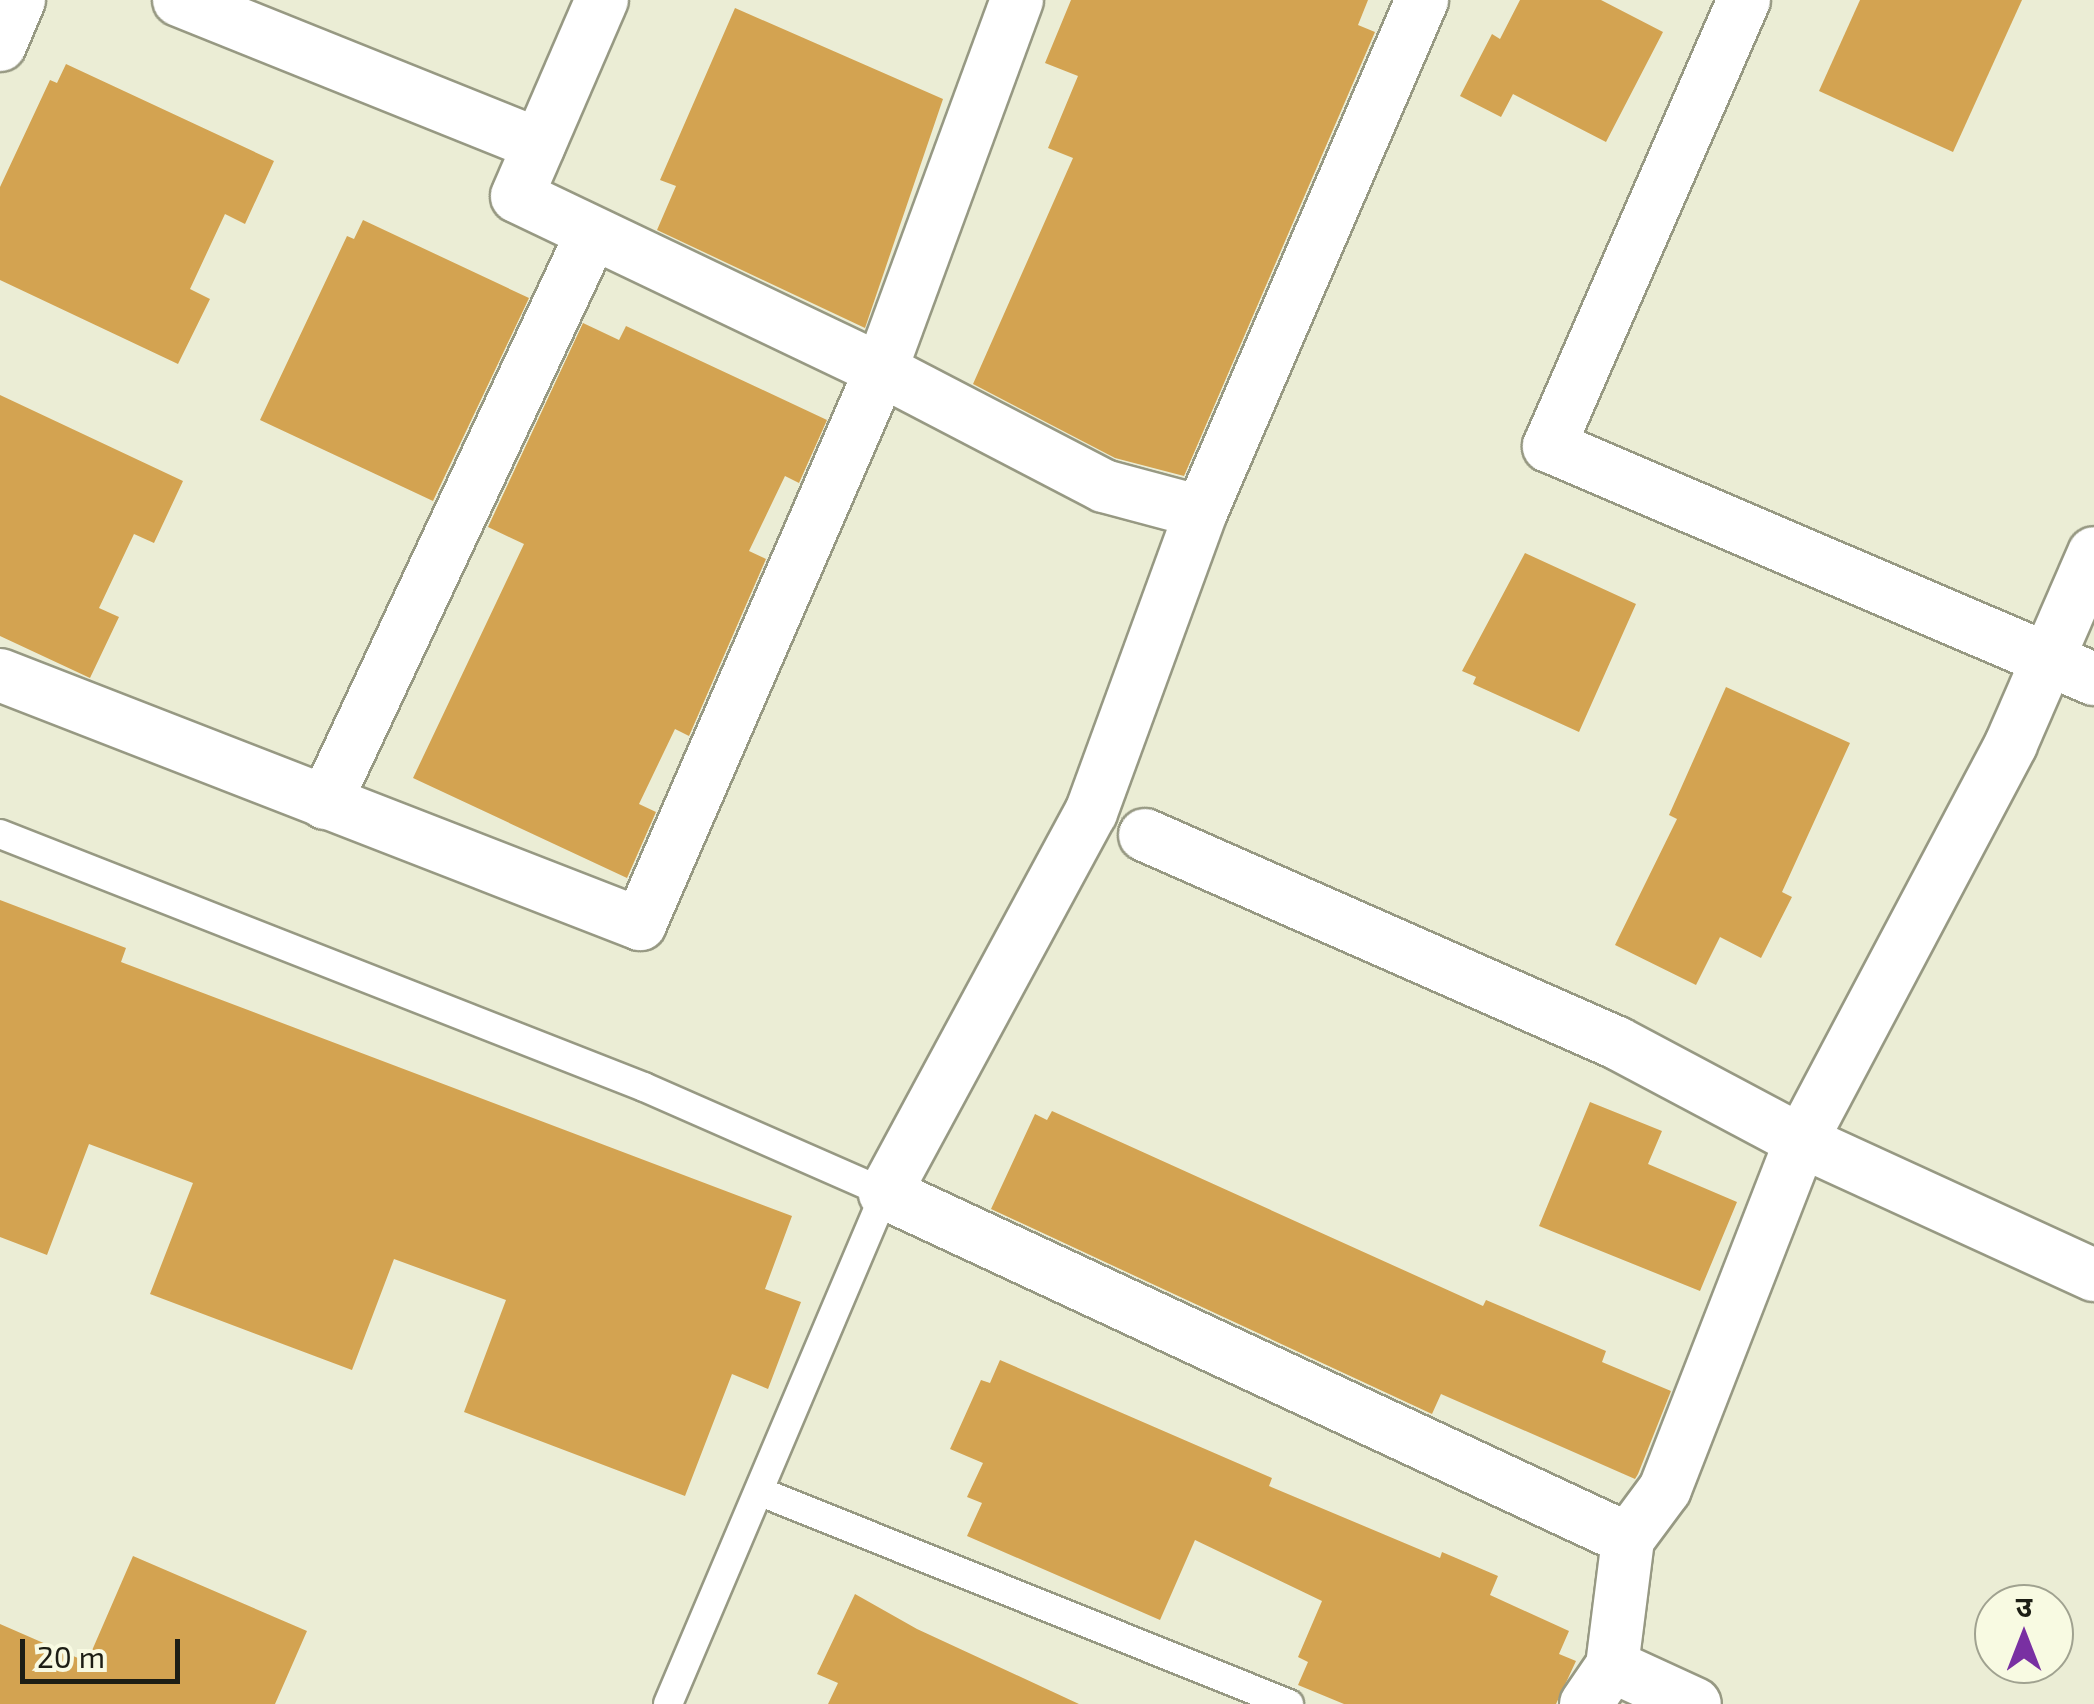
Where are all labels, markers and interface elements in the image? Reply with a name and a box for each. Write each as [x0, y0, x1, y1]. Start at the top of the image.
north arrow [1974, 1584, 2074, 1684]
text: उ [2016, 1589, 2032, 1623]
scale bar [25, 1619, 185, 1681]
text: 20 m [37, 1638, 105, 1674]

